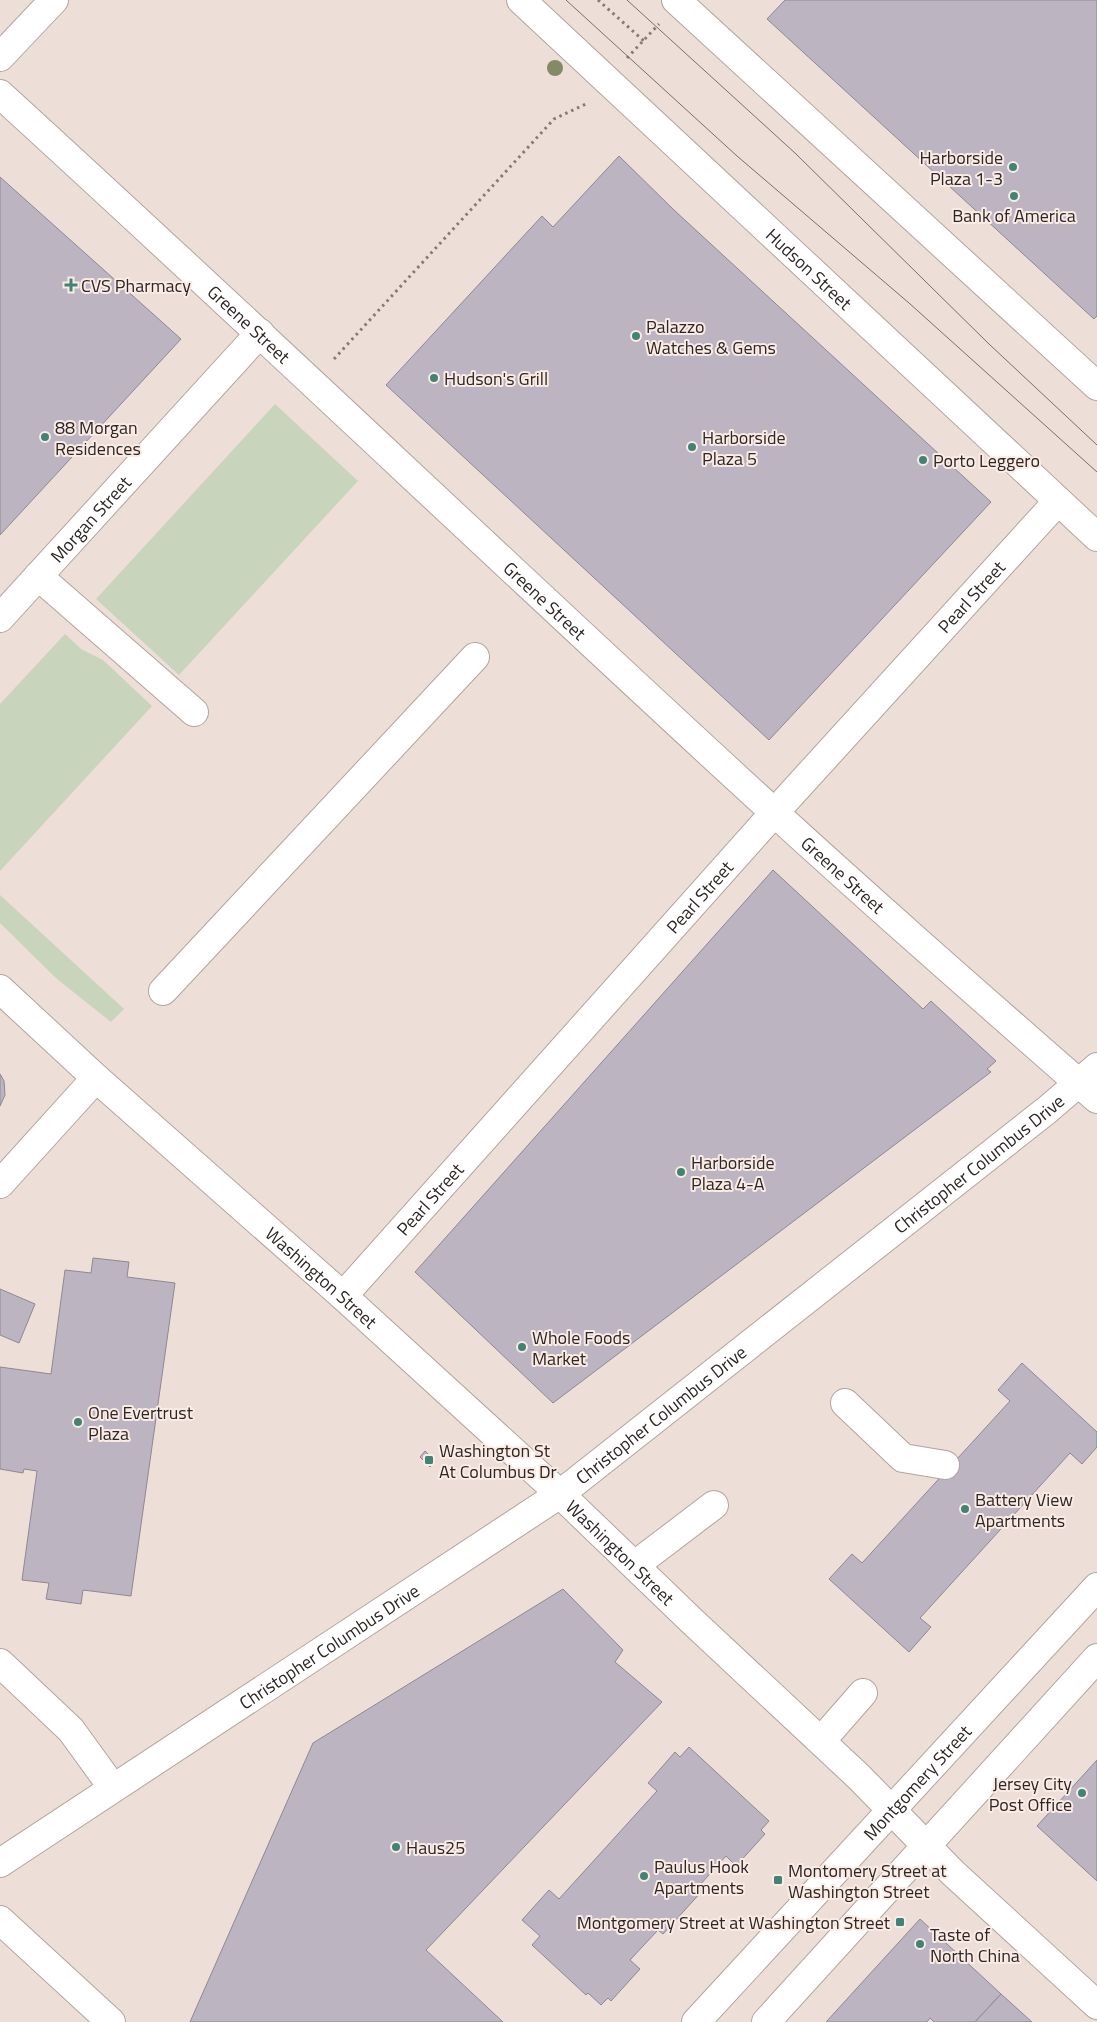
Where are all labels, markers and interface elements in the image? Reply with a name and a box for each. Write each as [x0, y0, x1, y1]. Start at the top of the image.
place label: Harborside Plaza 1-3 [919, 144, 1003, 192]
marker: Harborside Plaza 1-3 [1007, 161, 1019, 173]
marker: Bank of America [1008, 190, 1020, 202]
place label: Bank of America [952, 202, 1076, 229]
street label: Hudson Street [760, 222, 859, 316]
place label: CVS Pharmacy [81, 272, 191, 299]
street label: Greene Street [202, 278, 297, 370]
marker: CVS Pharmacy [65, 279, 77, 291]
place label: Palazzo Watches & Gems [646, 313, 776, 361]
marker: Palazzo Watches & Gems [630, 330, 642, 342]
place label: Hudson's Grill [444, 365, 548, 392]
marker: Hudson's Grill [428, 372, 440, 384]
place label: 88 Morgan Residences [55, 414, 141, 462]
place label: Harborside Plaza 5 [702, 424, 786, 472]
marker: 88 Morgan Residences [39, 431, 51, 443]
marker: Harborside Plaza 5 [686, 441, 698, 453]
place label: Porto Leggero [933, 447, 1040, 474]
marker: Porto Leggero [917, 454, 929, 466]
street label: Morgan Street [44, 469, 137, 568]
street label: Pearl Street [931, 554, 1012, 639]
street label: Greene Street [498, 555, 593, 646]
street label: Greene Street [795, 830, 891, 920]
street label: Pearl Street [659, 854, 740, 939]
street label: Christopher Columbus Drive [888, 1088, 1070, 1240]
place label: Harborside Plaza 4-A [691, 1149, 775, 1197]
street label: Pearl Street [390, 1156, 470, 1241]
marker: Harborside Plaza 4-A [675, 1166, 687, 1178]
street label: Washington Street [260, 1220, 384, 1335]
place label: Whole Foods Market [532, 1324, 630, 1372]
street label: Christopher Columbus Drive [570, 1339, 752, 1490]
marker: Whole Foods Market [516, 1341, 528, 1353]
place label: One Evertrust Plaza [88, 1399, 194, 1447]
marker: One Evertrust Plaza [72, 1416, 84, 1428]
place label: Washington St At Columbus Dr [439, 1437, 557, 1485]
marker: Washington St At Columbus Dr [423, 1454, 435, 1466]
place label: Battery View Apartments [975, 1486, 1073, 1534]
street label: Washington Street [560, 1493, 681, 1611]
marker: Battery View Apartments [959, 1503, 971, 1515]
street label: Christopher Columbus Drive [233, 1577, 425, 1716]
street label: Montgomery Street [857, 1718, 978, 1846]
place label: Jersey City Post Office [989, 1770, 1072, 1818]
marker: Jersey City Post Office [1076, 1787, 1088, 1799]
place label: Haus25 [406, 1834, 465, 1861]
marker: Haus25 [390, 1841, 402, 1853]
place label: Paulus Hook Apartments [654, 1853, 749, 1901]
place label: Montomery Street at Washington Street [788, 1857, 947, 1905]
marker: Paulus Hook Apartments [638, 1870, 650, 1882]
marker: Montomery Street at Washington Street [772, 1874, 784, 1886]
place label: Montgomery Street at Washington Street [577, 1909, 891, 1936]
marker: Montgomery Street at Washington Street [894, 1916, 906, 1928]
place label: Taste of North China [930, 1921, 1020, 1969]
marker: Taste of North China [914, 1938, 926, 1950]

